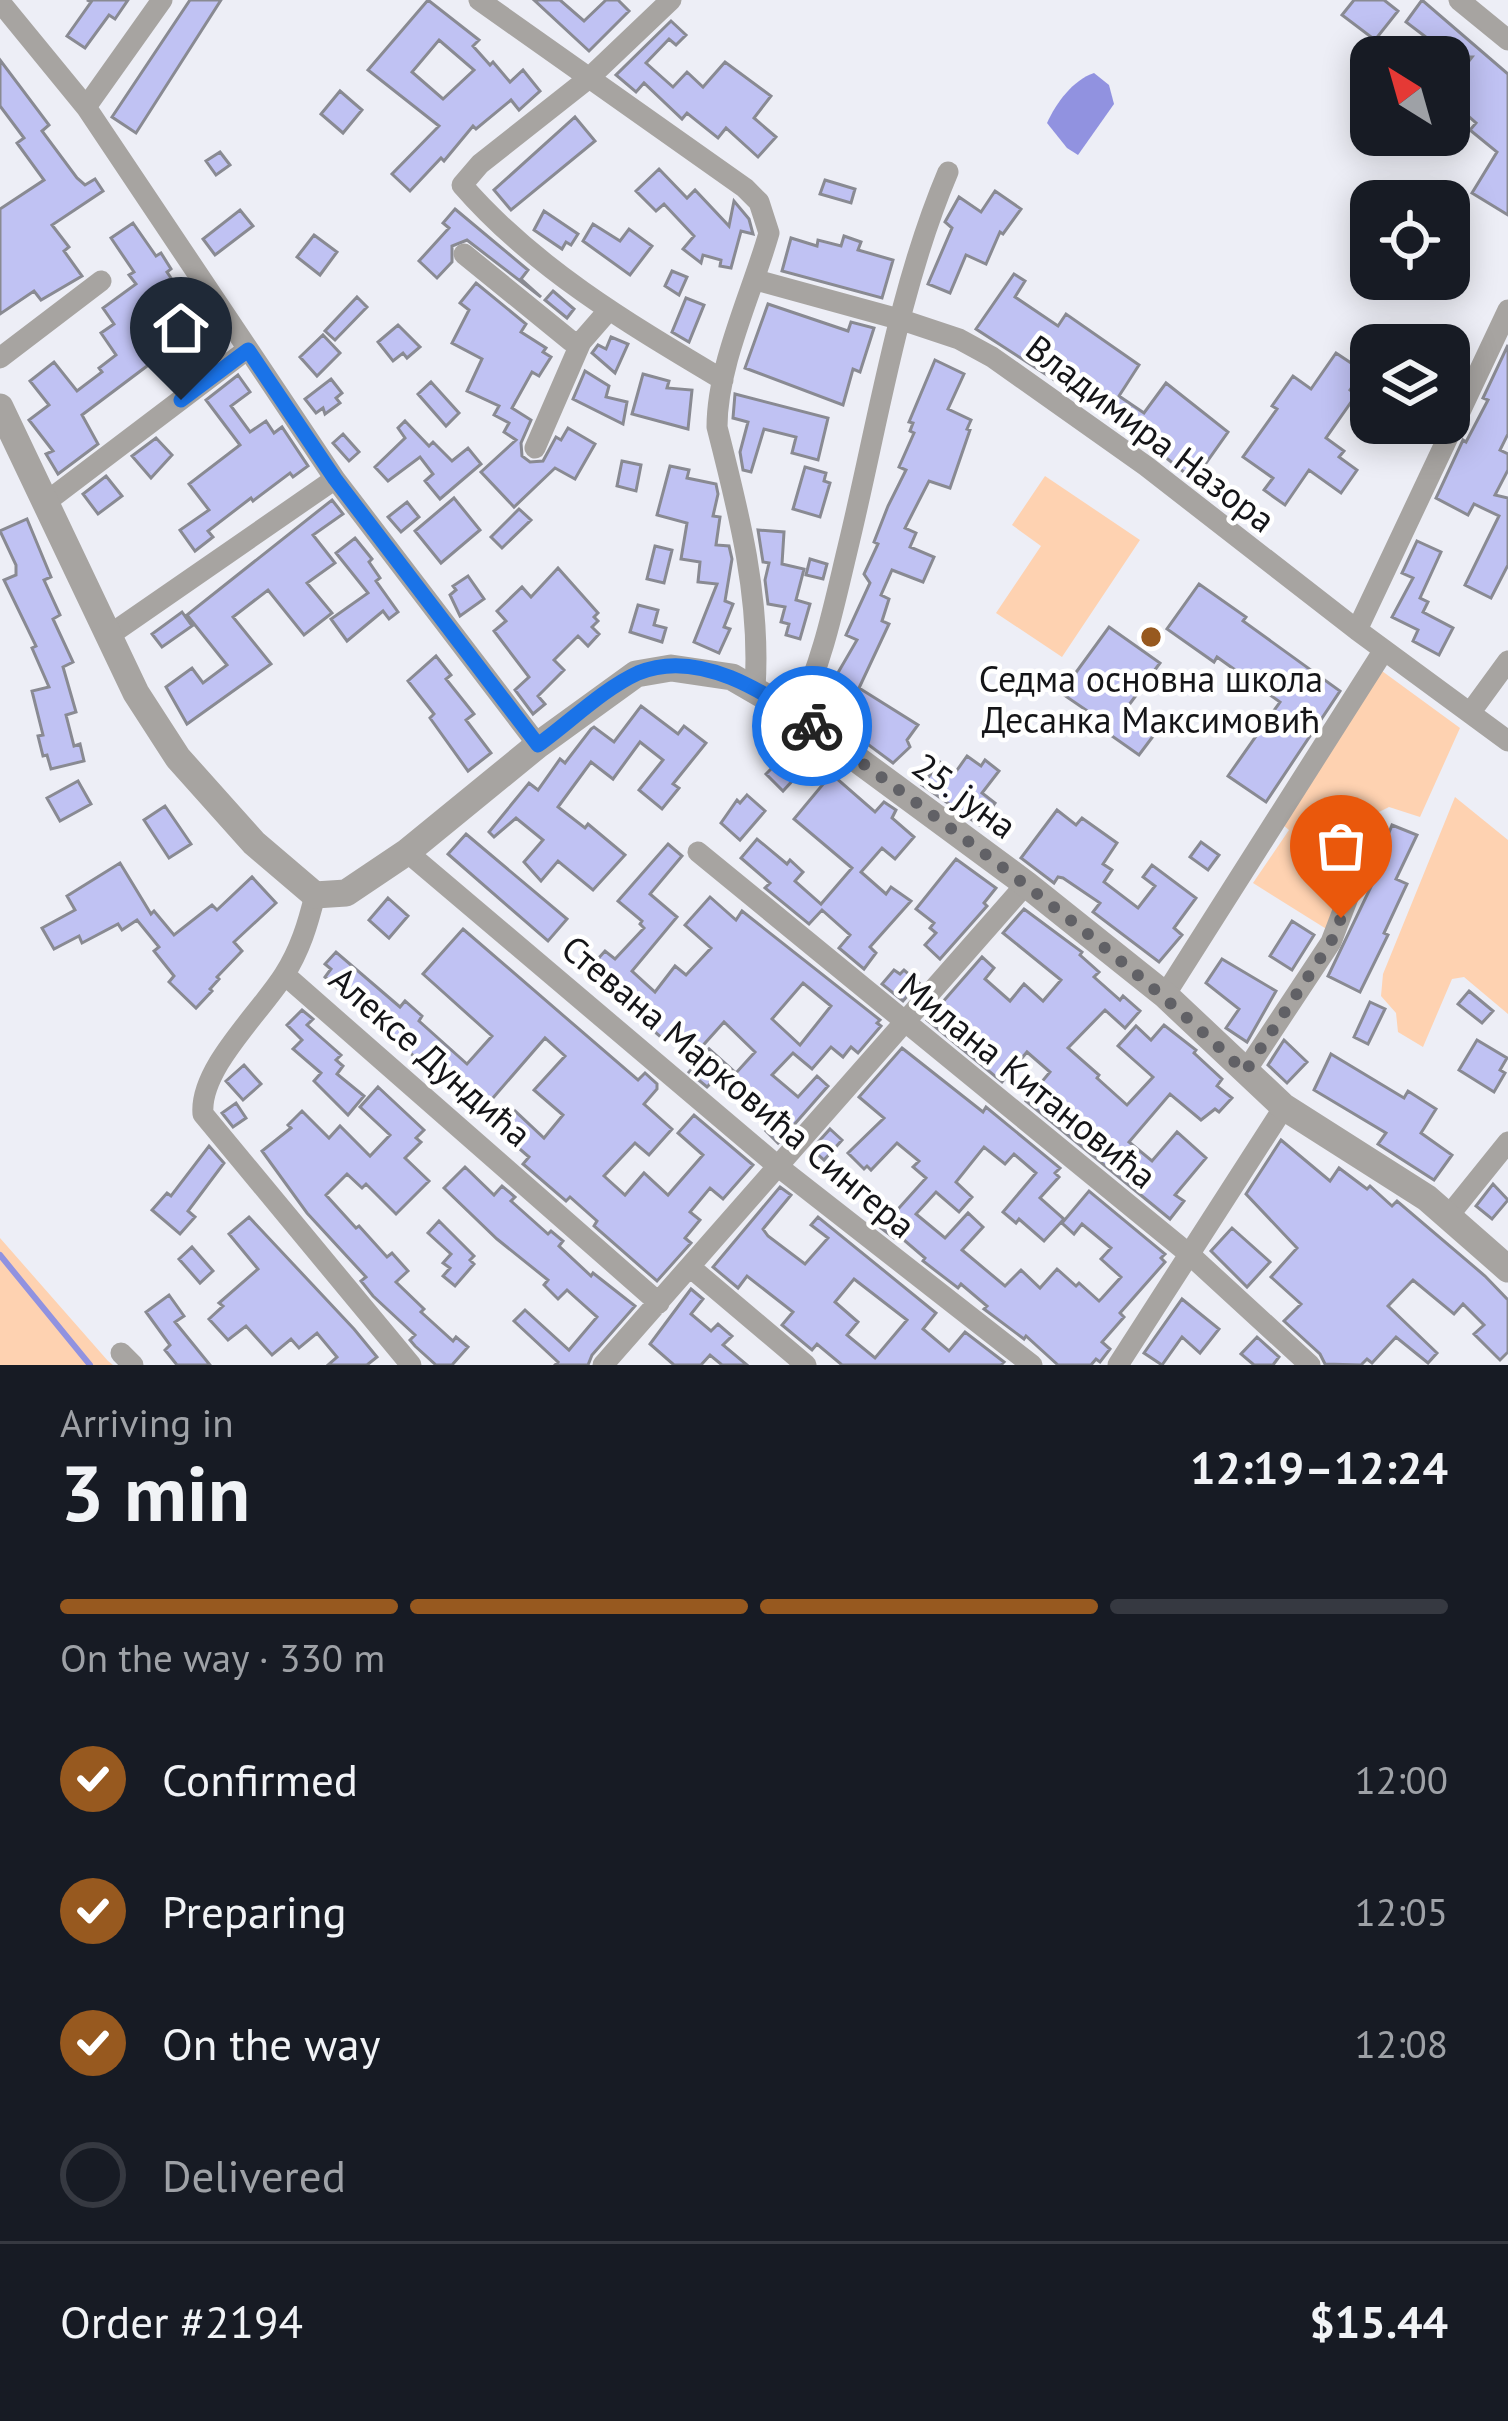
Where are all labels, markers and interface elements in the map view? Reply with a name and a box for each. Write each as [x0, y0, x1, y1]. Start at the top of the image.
north arrow [1350, 36, 1470, 156]
map controls [1350, 36, 1470, 444]
button: locate [1350, 180, 1470, 300]
pin [130, 277, 232, 400]
icon: home [148, 295, 214, 361]
street label: Владимира Назора [1017, 324, 1285, 542]
button: layers [1350, 324, 1470, 444]
marker: Седма основна школа Десанка Максимовић [1138, 624, 1164, 650]
place label: Седма основна школа Десанка Максимовић [979, 655, 1323, 743]
courier [752, 666, 872, 786]
icon: bike [779, 693, 845, 759]
street label: 25. јуна [904, 741, 1026, 849]
pin [1290, 795, 1392, 918]
icon: bag [1308, 813, 1374, 879]
street label: Стевана Марковића Сингера [552, 924, 926, 1248]
street label: Алексе Дундића [320, 955, 542, 1157]
street label: Милана Китановића [889, 961, 1167, 1199]
text: Arriving in [60, 1397, 234, 1448]
text: 12:19–12:24 [1190, 1438, 1448, 1496]
text: 3 min [60, 1442, 250, 1543]
text: On the way · 330 m [60, 1632, 385, 1683]
icon: check [60, 1746, 126, 1812]
text: Confirmed [162, 1750, 358, 1808]
text: 12:00 [1354, 1754, 1448, 1805]
icon: check [60, 1878, 126, 1944]
text: Preparing [162, 1882, 347, 1940]
text: 12:05 [1354, 1886, 1448, 1937]
icon: check [60, 2010, 126, 2076]
text: On the way [162, 2014, 381, 2072]
text: 12:08 [1354, 2018, 1448, 2069]
text: Delivered [162, 2146, 346, 2204]
text: Order #2194 [60, 2292, 303, 2350]
text: $15.44 [1309, 2292, 1448, 2350]

